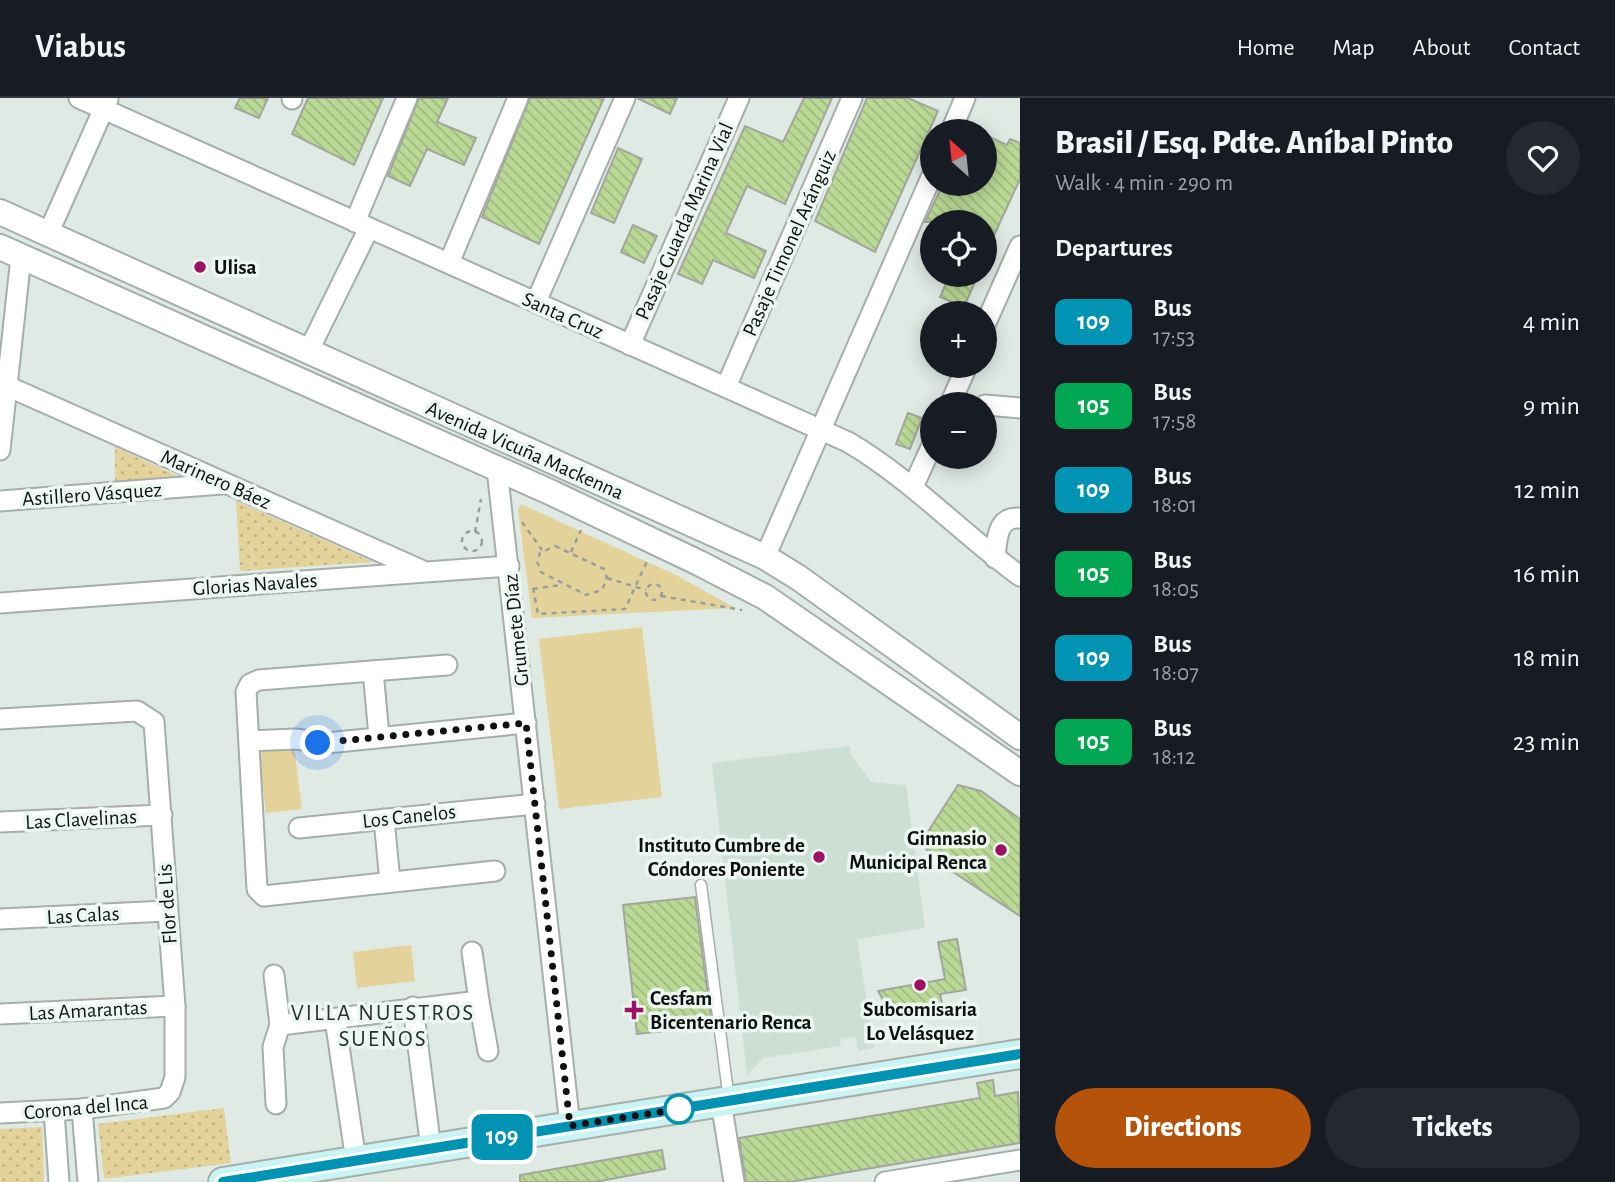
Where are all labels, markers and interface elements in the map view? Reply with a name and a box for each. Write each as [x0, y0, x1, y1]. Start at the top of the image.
text: Viabus [35, 31, 126, 64]
text: Home [1237, 36, 1295, 60]
text: Map [1333, 36, 1375, 60]
text: About [1413, 36, 1470, 60]
text: Contact [1508, 36, 1580, 60]
north arrow [920, 119, 998, 196]
map controls [920, 119, 997, 469]
street label: Pasaje Guarda Marina Vial [632, 120, 737, 323]
button: heart [1506, 121, 1580, 195]
text: Brasil / Esq. Pdte. Aníbal Pinto [1055, 127, 1453, 160]
street label: Pasaje Timonel Aránguiz [739, 147, 840, 339]
text: Walk · 4 min · 290 m [1055, 172, 1233, 195]
button: locate [920, 210, 997, 287]
text: Departures [1055, 235, 1173, 261]
place label: Ulisa [214, 257, 257, 278]
marker: Ulisa [192, 259, 208, 275]
street label: Santa Cruz [519, 288, 607, 343]
text: Bus [1153, 295, 1192, 321]
button: + [920, 301, 997, 378]
text: 4 min [1523, 309, 1580, 335]
text: 109 [1077, 310, 1110, 334]
text: 17:53 [1153, 326, 1195, 349]
text: Bus [1153, 379, 1192, 405]
button: − [920, 392, 997, 469]
text: 9 min [1523, 393, 1580, 419]
text: 105 [1078, 394, 1109, 418]
street label: Avenida Vicuña Mackenna [423, 397, 627, 504]
text: 17:58 [1153, 410, 1196, 433]
street label: Marinero Báez [158, 446, 274, 513]
text: Bus [1153, 463, 1192, 489]
text: 12 min [1514, 477, 1580, 503]
text: 109 [1077, 478, 1110, 502]
street label: Astillero Vásquez [21, 479, 163, 510]
text: 18:01 [1153, 494, 1197, 517]
text: Bus [1153, 547, 1192, 573]
text: 16 min [1514, 561, 1580, 587]
text: 105 [1078, 562, 1109, 586]
street label: Glorias Navales [192, 570, 318, 599]
street label: Grumete Díaz [500, 573, 533, 687]
text: 18:05 [1153, 578, 1199, 601]
text: Bus [1153, 631, 1192, 657]
text: 18 min [1514, 645, 1580, 671]
text: 109 [1077, 646, 1110, 670]
text: 18:07 [1153, 662, 1199, 685]
text: Bus [1153, 715, 1192, 741]
your location [300, 725, 335, 760]
text: 23 min [1513, 729, 1580, 755]
text: 105 [1078, 730, 1109, 754]
text: 18:12 [1153, 746, 1195, 769]
street label: Los Canelos [361, 801, 457, 832]
street label: Las Clavelinas [25, 806, 138, 833]
place label: Gimnasio Municipal Renca [849, 828, 987, 873]
place label: Instituto Cumbre de Cóndores Poniente [638, 835, 805, 880]
marker: Gimnasio Municipal Renca [993, 842, 1009, 858]
marker: Instituto Cumbre de Cóndores Poniente [811, 849, 827, 865]
street label: Flor de Lis [154, 863, 181, 945]
street label: Las Calas [46, 903, 120, 928]
marker: Subcomisaria Lo Velásquez [912, 977, 928, 993]
place label: Cesfam Bicentenario Renca [650, 988, 812, 1033]
street label: Las Amarantas [28, 997, 148, 1024]
place label: Subcomisaria Lo Velásquez [863, 999, 977, 1044]
marker: Cesfam Bicentenario Renca [624, 1000, 644, 1020]
district label: VILLA NUESTROS SUEÑOS [291, 1002, 475, 1051]
button: Directions [1055, 1088, 1311, 1168]
button: Tickets [1325, 1088, 1580, 1168]
street label: Corona del Inca [23, 1092, 149, 1123]
unlabelled marker [664, 1094, 694, 1124]
line badge: 109 [462, 1114, 542, 1160]
text: 109 [486, 1125, 518, 1149]

